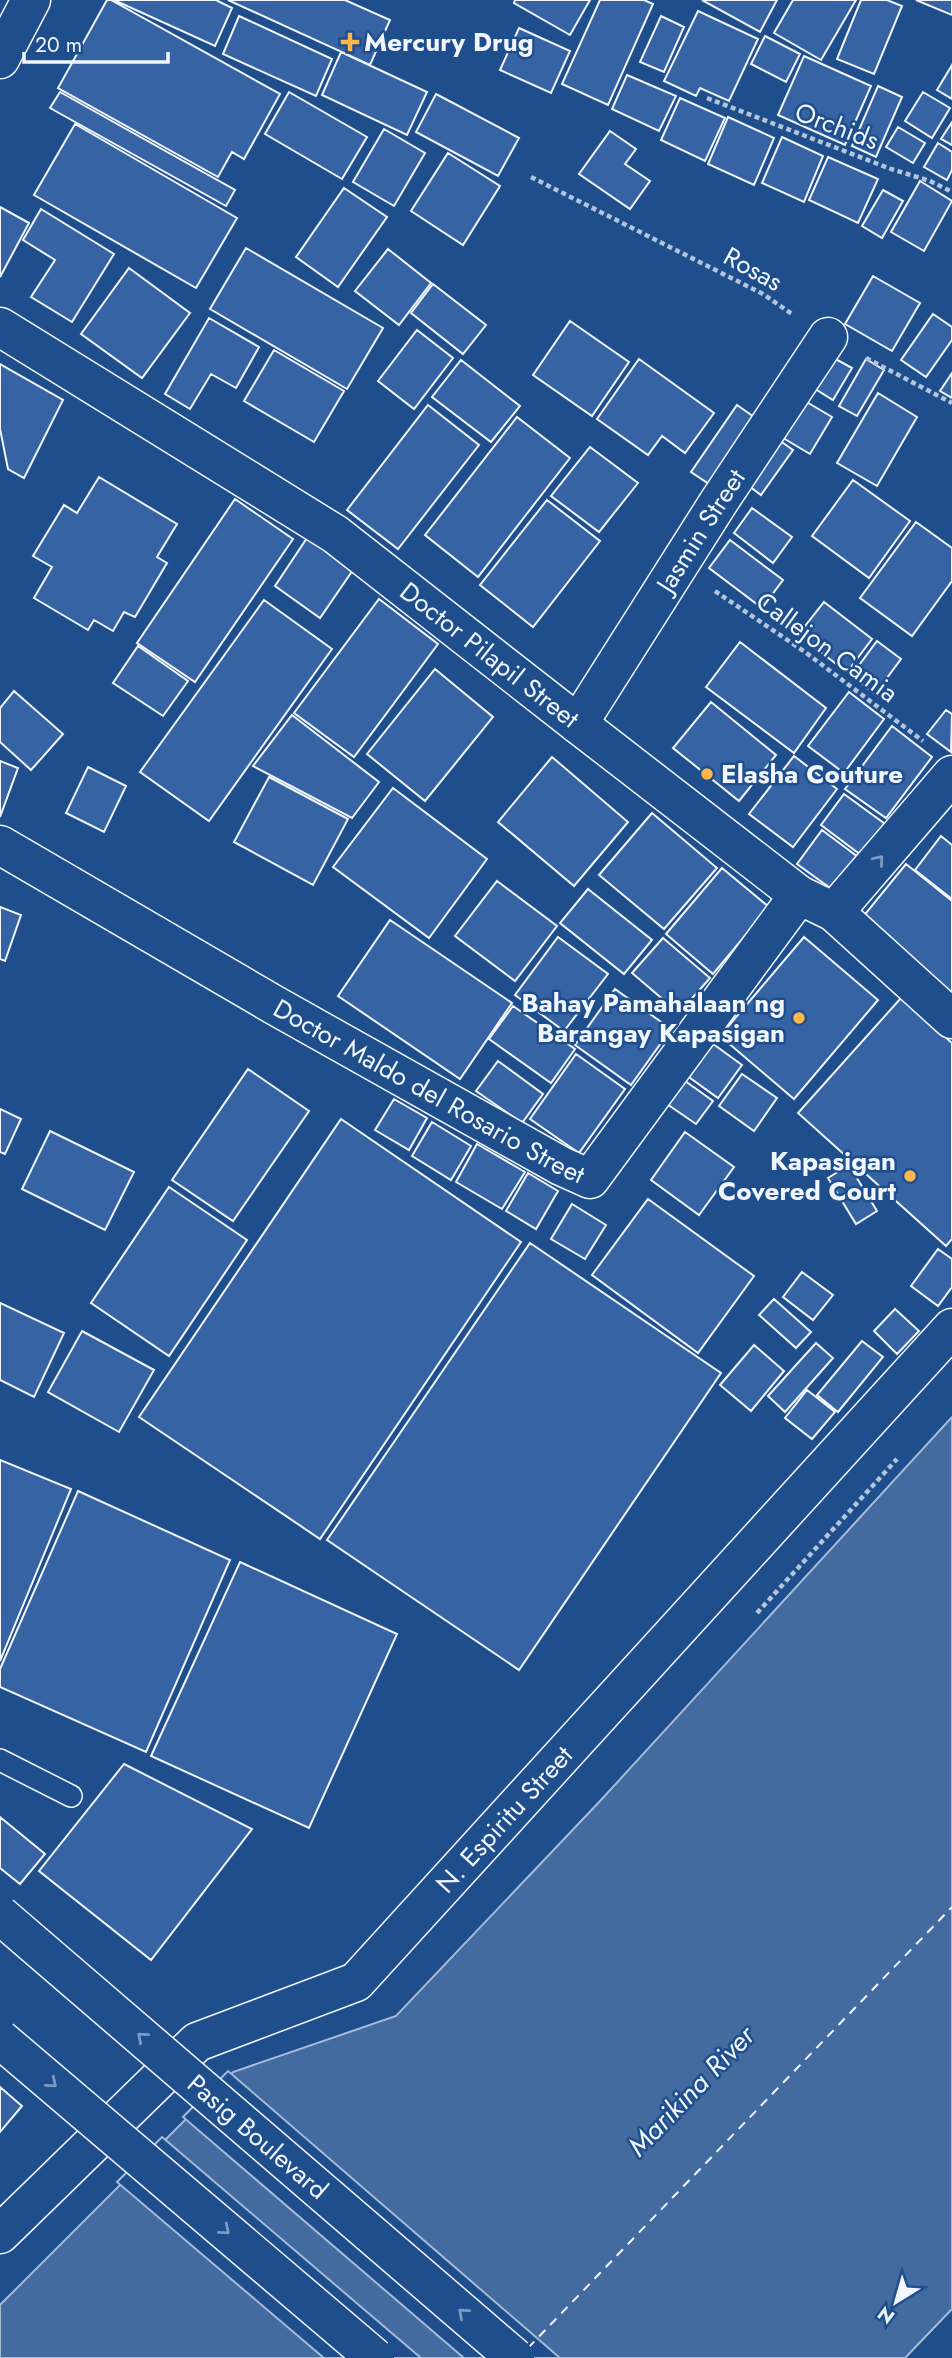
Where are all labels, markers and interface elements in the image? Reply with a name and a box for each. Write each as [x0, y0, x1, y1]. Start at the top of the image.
scale bar [24, 21, 168, 65]
place label: Mercury Drug [364, 23, 534, 61]
text: 20 m [35, 30, 82, 60]
marker: Mercury Drug [342, 34, 358, 50]
street label: Orchids [789, 93, 885, 159]
street label: Rosas [717, 237, 789, 301]
street label: Jasmin Street [645, 461, 755, 602]
street label: Doctor Pilapil Street [392, 573, 588, 738]
street label: Callejon Camia [748, 582, 906, 712]
place label: Elasha Couture [721, 755, 903, 793]
marker: Elasha Couture [699, 766, 715, 782]
one-way arrow [871, 855, 883, 868]
place label: Bahay Pamahalaan ng Barangay Kapasigan [522, 984, 785, 1052]
street label: Doctor Maldo del Rosario Street [266, 989, 592, 1194]
marker: Bahay Pamahalaan ng Barangay Kapasigan [791, 1010, 807, 1026]
place label: Kapasigan Covered Court [718, 1142, 897, 1210]
marker: Kapasigan Covered Court [902, 1168, 918, 1184]
street label: N. Espiritu Street [427, 1737, 582, 1902]
water label: Marikina River [618, 2015, 765, 2166]
one-way arrow [138, 2033, 151, 2045]
street label: Pasig Boulevard [179, 2065, 336, 2208]
one-way arrow [44, 2075, 57, 2087]
one-way arrow [217, 2222, 230, 2234]
north arrow [861, 2267, 931, 2337]
text: N [872, 2300, 900, 2331]
one-way arrow [458, 2309, 471, 2321]

